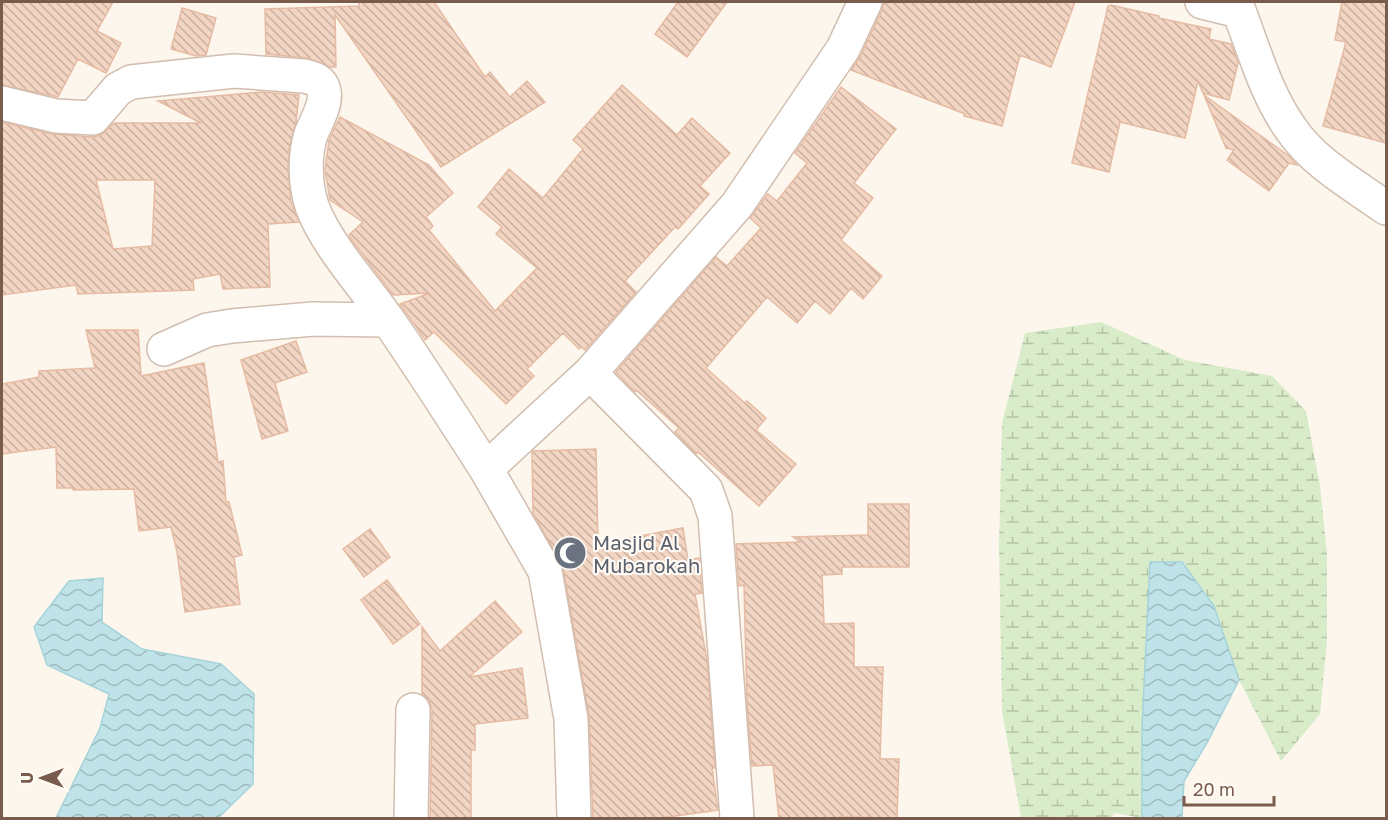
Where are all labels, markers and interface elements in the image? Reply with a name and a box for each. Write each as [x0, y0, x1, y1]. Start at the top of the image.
place label: Masjid Al Mubarokah [593, 530, 700, 577]
mosque icon: Masjid Al Mubarokah [552, 535, 588, 571]
north arrow [12, 748, 72, 808]
scale bar [1184, 769, 1274, 807]
text: U [17, 772, 37, 784]
text: 20 m [1193, 778, 1235, 800]

